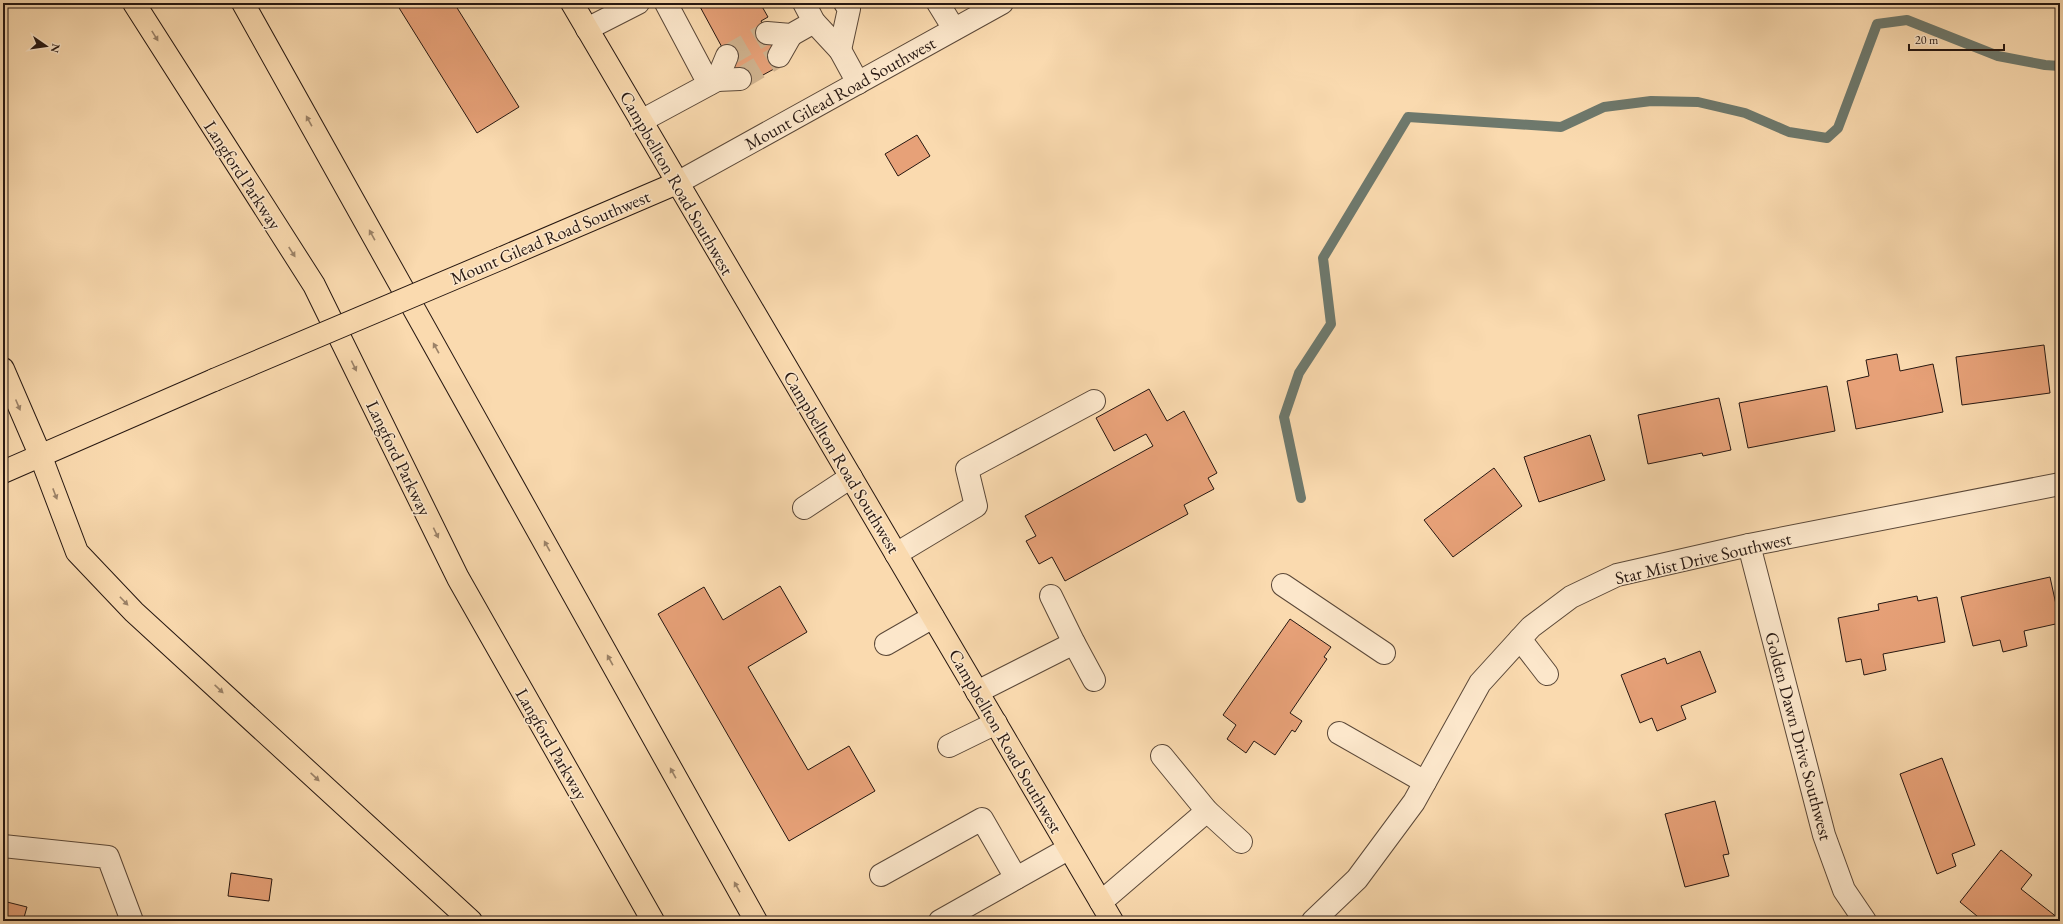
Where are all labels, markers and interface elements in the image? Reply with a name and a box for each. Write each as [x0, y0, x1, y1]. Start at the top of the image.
north arrow [26, 26, 66, 66]
scale bar [1909, 26, 2004, 52]
one-way arrow [151, 30, 158, 42]
street label: Mount Gilead Road Southwest [741, 31, 940, 155]
text: 20 m [1915, 32, 1939, 48]
text: N [48, 42, 64, 54]
street label: Campbellton Road Southwest [615, 87, 739, 279]
one-way arrow [306, 115, 312, 127]
street label: Langford Parkway [199, 116, 287, 234]
street label: Mount Gilead Road Southwest [447, 184, 654, 290]
one-way arrow [369, 229, 376, 241]
one-way arrow [289, 246, 296, 258]
one-way arrow [433, 342, 439, 354]
one-way arrow [351, 361, 357, 372]
street label: Campbellton Road Southwest [778, 367, 906, 558]
street label: Langford Parkway [361, 397, 437, 520]
one-way arrow [15, 399, 21, 410]
one-way arrow [53, 488, 59, 500]
street label: Star Mist Drive Southwest [1613, 526, 1794, 589]
one-way arrow [433, 528, 439, 539]
one-way arrow [543, 541, 550, 552]
one-way arrow [119, 596, 128, 606]
street label: Golden Dawn Drive Southwest [1760, 629, 1838, 843]
street label: Campbellton Road Southwest [944, 645, 1068, 837]
one-way arrow [607, 654, 613, 666]
street label: Langford Parkway [511, 684, 593, 804]
one-way arrow [214, 685, 224, 694]
one-way arrow [670, 768, 677, 779]
one-way arrow [309, 773, 320, 782]
one-way arrow [733, 881, 740, 893]

